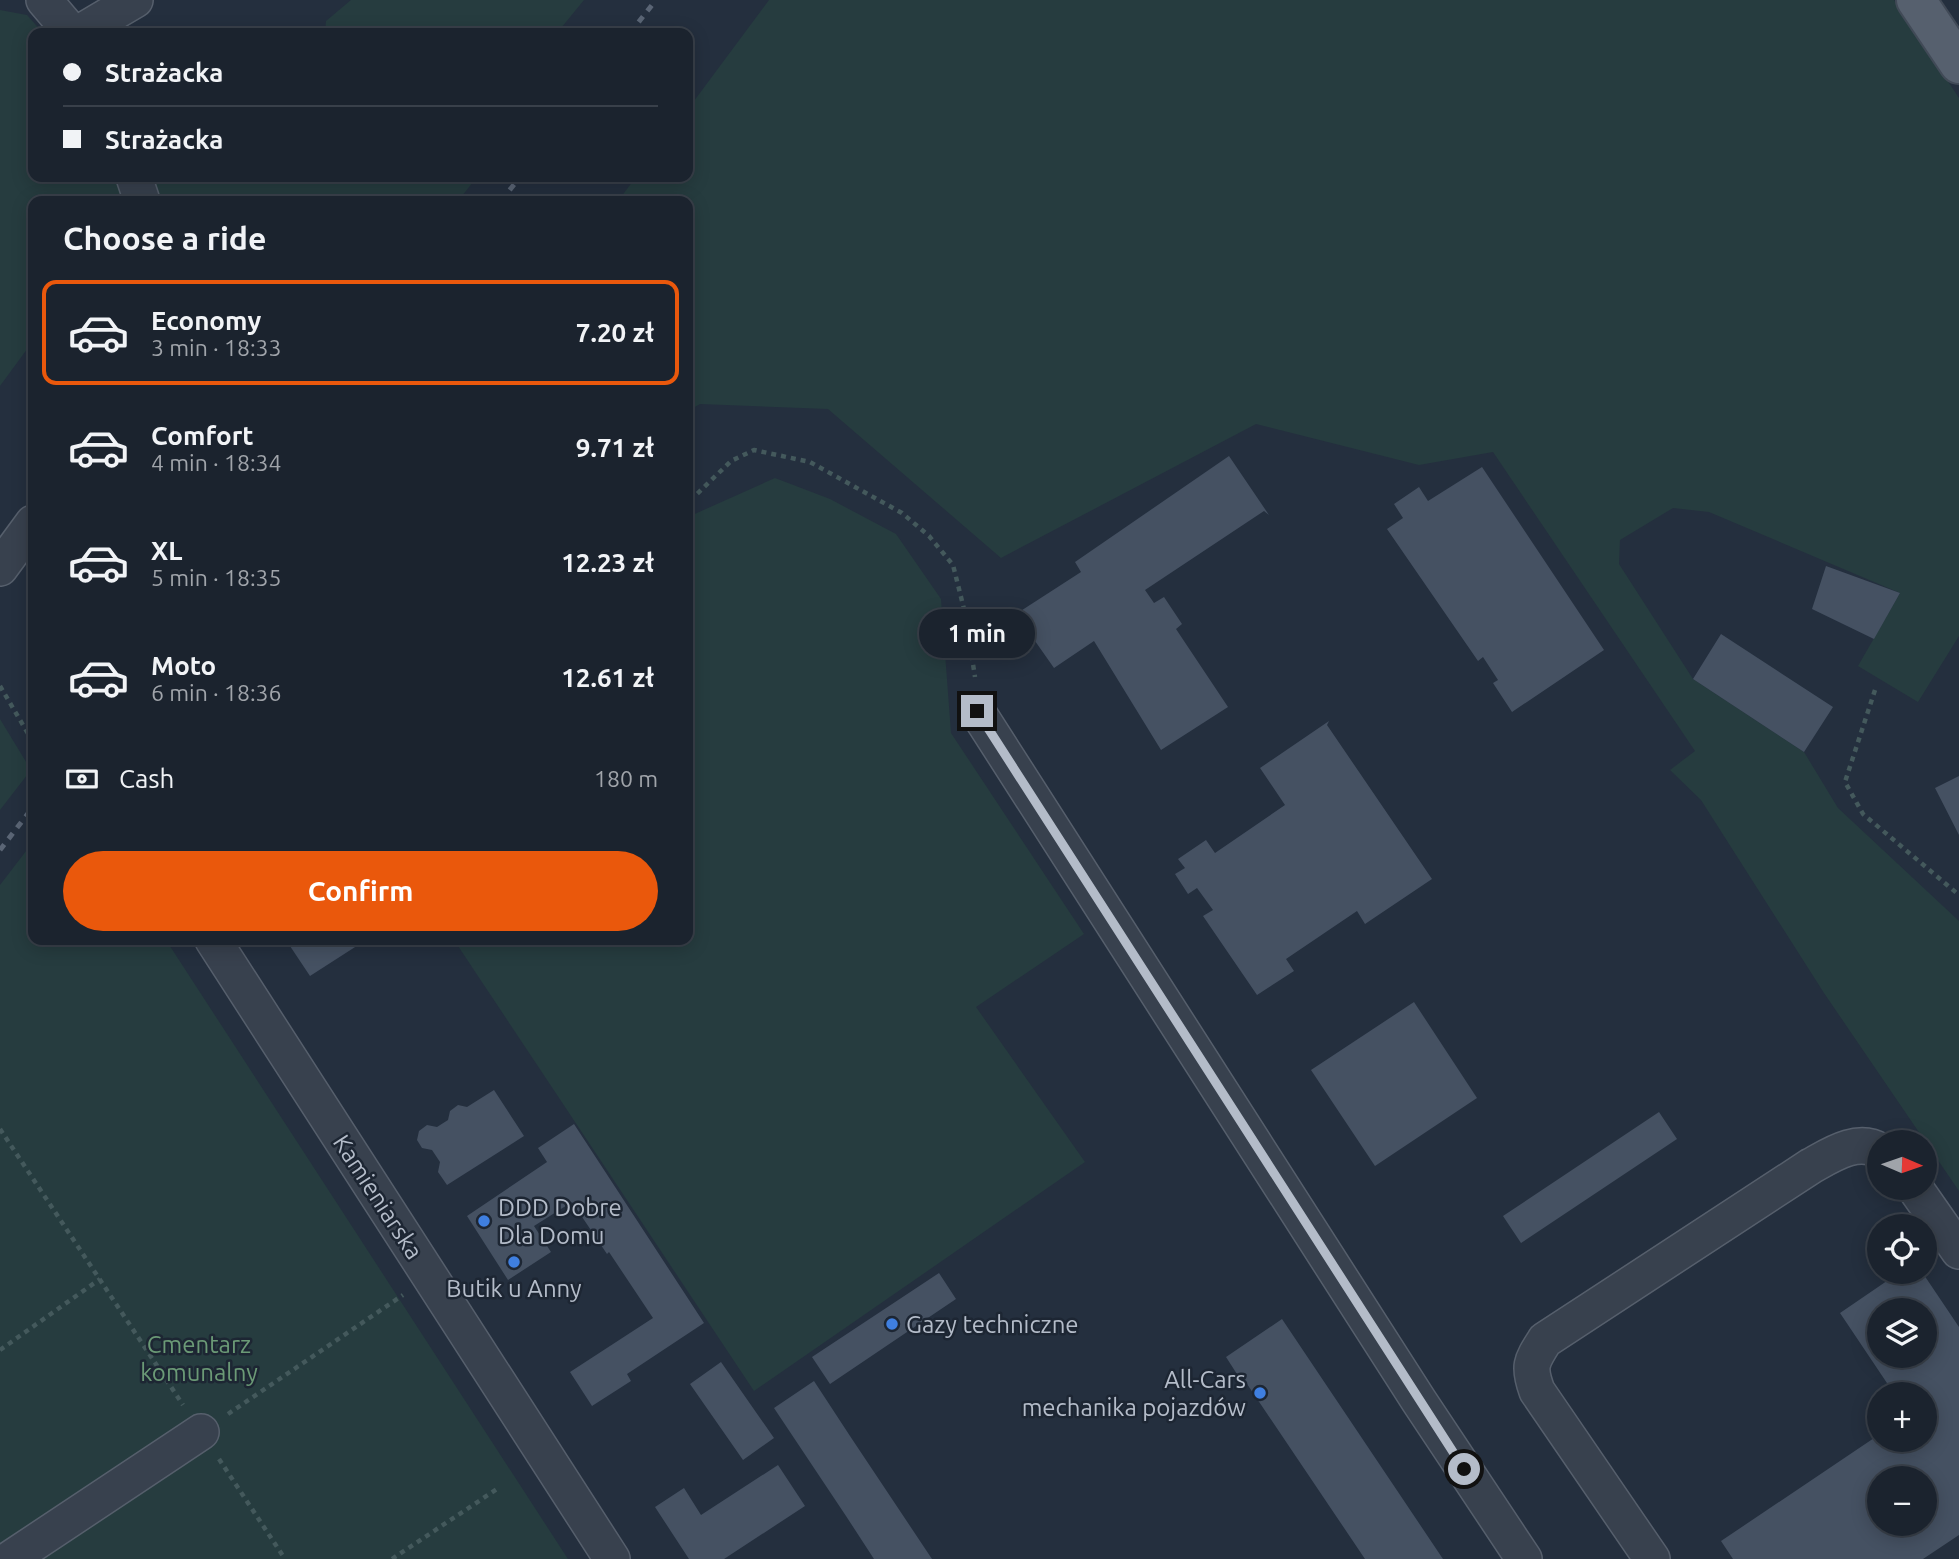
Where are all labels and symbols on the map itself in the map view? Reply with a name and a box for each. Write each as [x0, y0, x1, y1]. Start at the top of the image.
callout: 1 min [919, 610, 1035, 658]
route end [961, 695, 993, 727]
street label: Kamieniarska [328, 1130, 428, 1264]
north arrow [1867, 1130, 1937, 1200]
place label: DDD Dobre Dla Domu [498, 1194, 622, 1249]
marker: DDD Dobre Dla Domu [476, 1213, 492, 1229]
marker: Butik u Anny [506, 1254, 522, 1270]
place label: Butik u Anny [446, 1275, 582, 1302]
place label: Gazy techniczne [906, 1311, 1079, 1338]
marker: Gazy techniczne [884, 1316, 900, 1332]
park label: Cmentarz komunalny [140, 1331, 258, 1386]
place label: All-Cars mechanika pojazdów [1022, 1366, 1246, 1421]
marker: All-Cars mechanika pojazdów [1252, 1385, 1268, 1401]
route start [1448, 1453, 1480, 1485]

